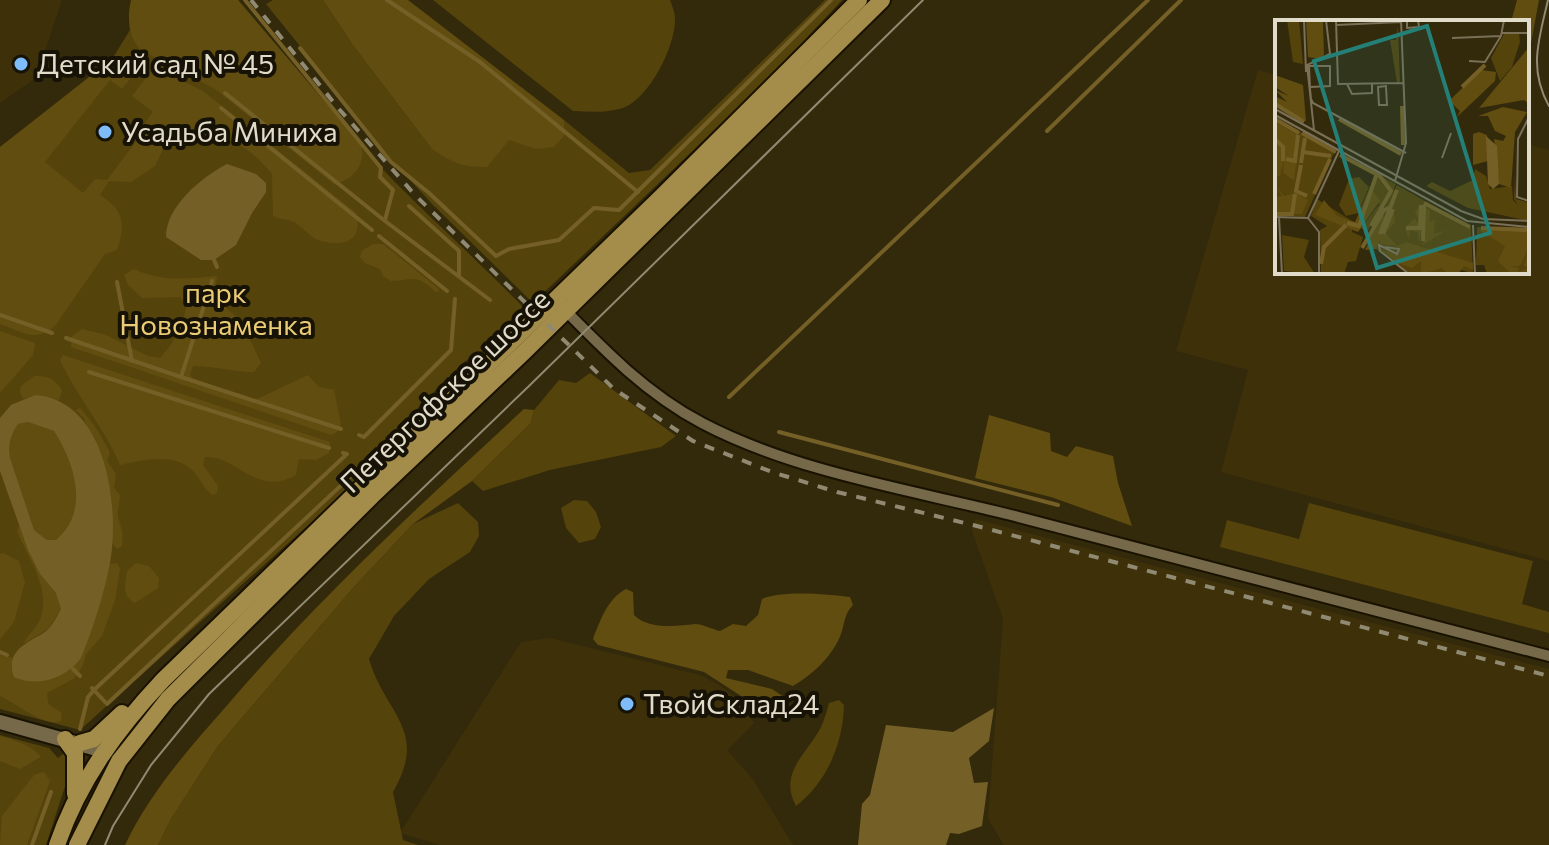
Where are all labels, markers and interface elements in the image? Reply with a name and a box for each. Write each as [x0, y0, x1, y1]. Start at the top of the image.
inset map [1275, 20, 1529, 274]
place label: Детский сад № 45 [37, 46, 274, 80]
marker: Детский сад № 45 [12, 55, 30, 73]
place label: Усадьба Миниха [121, 114, 338, 148]
marker: Усадьба Миниха [96, 123, 114, 141]
park label: парк Новознаменка [119, 275, 313, 341]
street label: Петергофское шоссе [332, 281, 556, 499]
place label: ТвойСклад24 [643, 686, 820, 720]
marker: ТвойСклад24 [618, 695, 636, 713]

